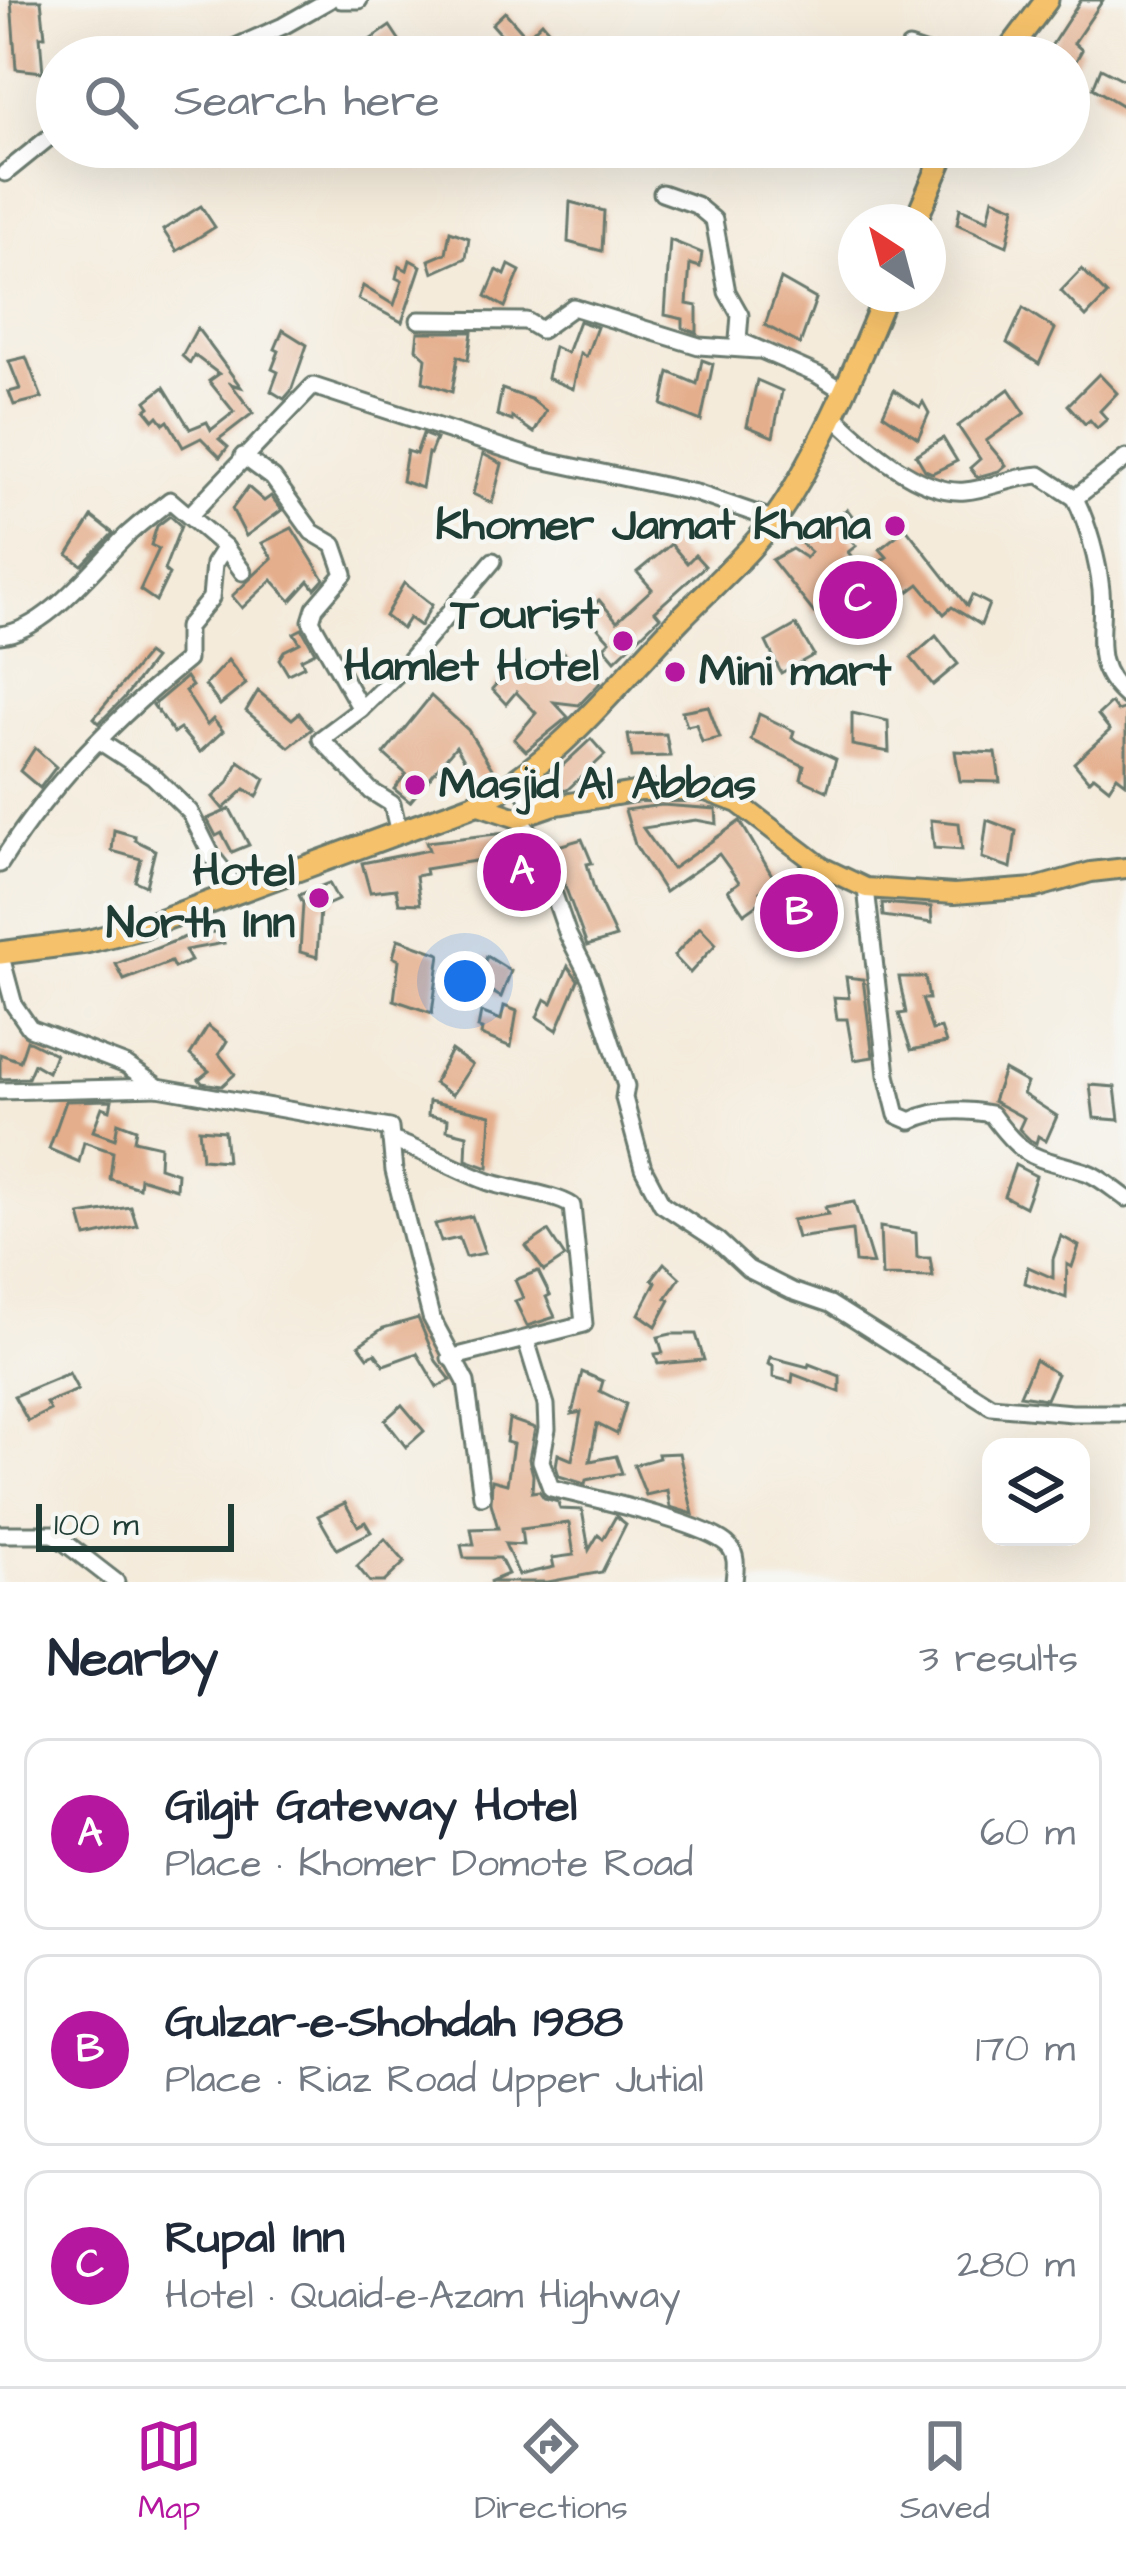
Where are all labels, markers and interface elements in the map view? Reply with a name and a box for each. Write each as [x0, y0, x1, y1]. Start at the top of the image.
search box [36, 36, 1090, 168]
icon: search [78, 69, 144, 135]
text: Search here [174, 71, 440, 133]
north arrow [838, 204, 946, 312]
place label: Khomer Jamat Khana [435, 495, 871, 557]
marker: Khomer Jamat Khana [882, 513, 908, 539]
pin: C [819, 555, 897, 645]
place label: Tourist Hamlet Hotel [344, 584, 600, 698]
marker: Tourist Hamlet Hotel [610, 628, 636, 654]
place label: Mini mart [699, 641, 892, 703]
marker: Mini mart [662, 659, 688, 685]
place label: Masjid Al Abbas [439, 754, 756, 816]
marker: Masjid Al Abbas [402, 772, 428, 798]
pin: A [483, 827, 561, 917]
place label: Hotel North Inn [106, 841, 295, 955]
pin: B [760, 868, 838, 958]
marker: Hotel North Inn [306, 885, 332, 911]
your location [435, 951, 495, 1011]
map controls [982, 1438, 1090, 1546]
button: layers [982, 1438, 1090, 1546]
scale bar [36, 1498, 234, 1551]
text: 100 m [54, 1502, 139, 1548]
text: Nearby [48, 1625, 218, 1696]
text: 3 results [919, 1633, 1078, 1687]
text: Gilgit Gateway Hotel [165, 1776, 577, 1838]
text: A [78, 1807, 102, 1861]
text: 60 m [980, 1807, 1075, 1861]
text: Place · Khomer Domote Road [165, 1838, 693, 1892]
text: Gulzar-e-Shohdah 1988 [165, 1992, 623, 2054]
text: B [76, 2023, 104, 2077]
text: 170 m [975, 2023, 1075, 2077]
text: Place · Riaz Road Upper Jutial [165, 2054, 704, 2108]
text: Rupal Inn [165, 2208, 345, 2270]
text: C [76, 2239, 104, 2293]
text: 280 m [957, 2239, 1075, 2293]
text: Hotel · Quaid-e-Azam Highway [165, 2270, 681, 2324]
tab: Map [136, 2413, 202, 2531]
tab: Directions [474, 2413, 628, 2531]
tab: Saved [900, 2413, 990, 2531]

